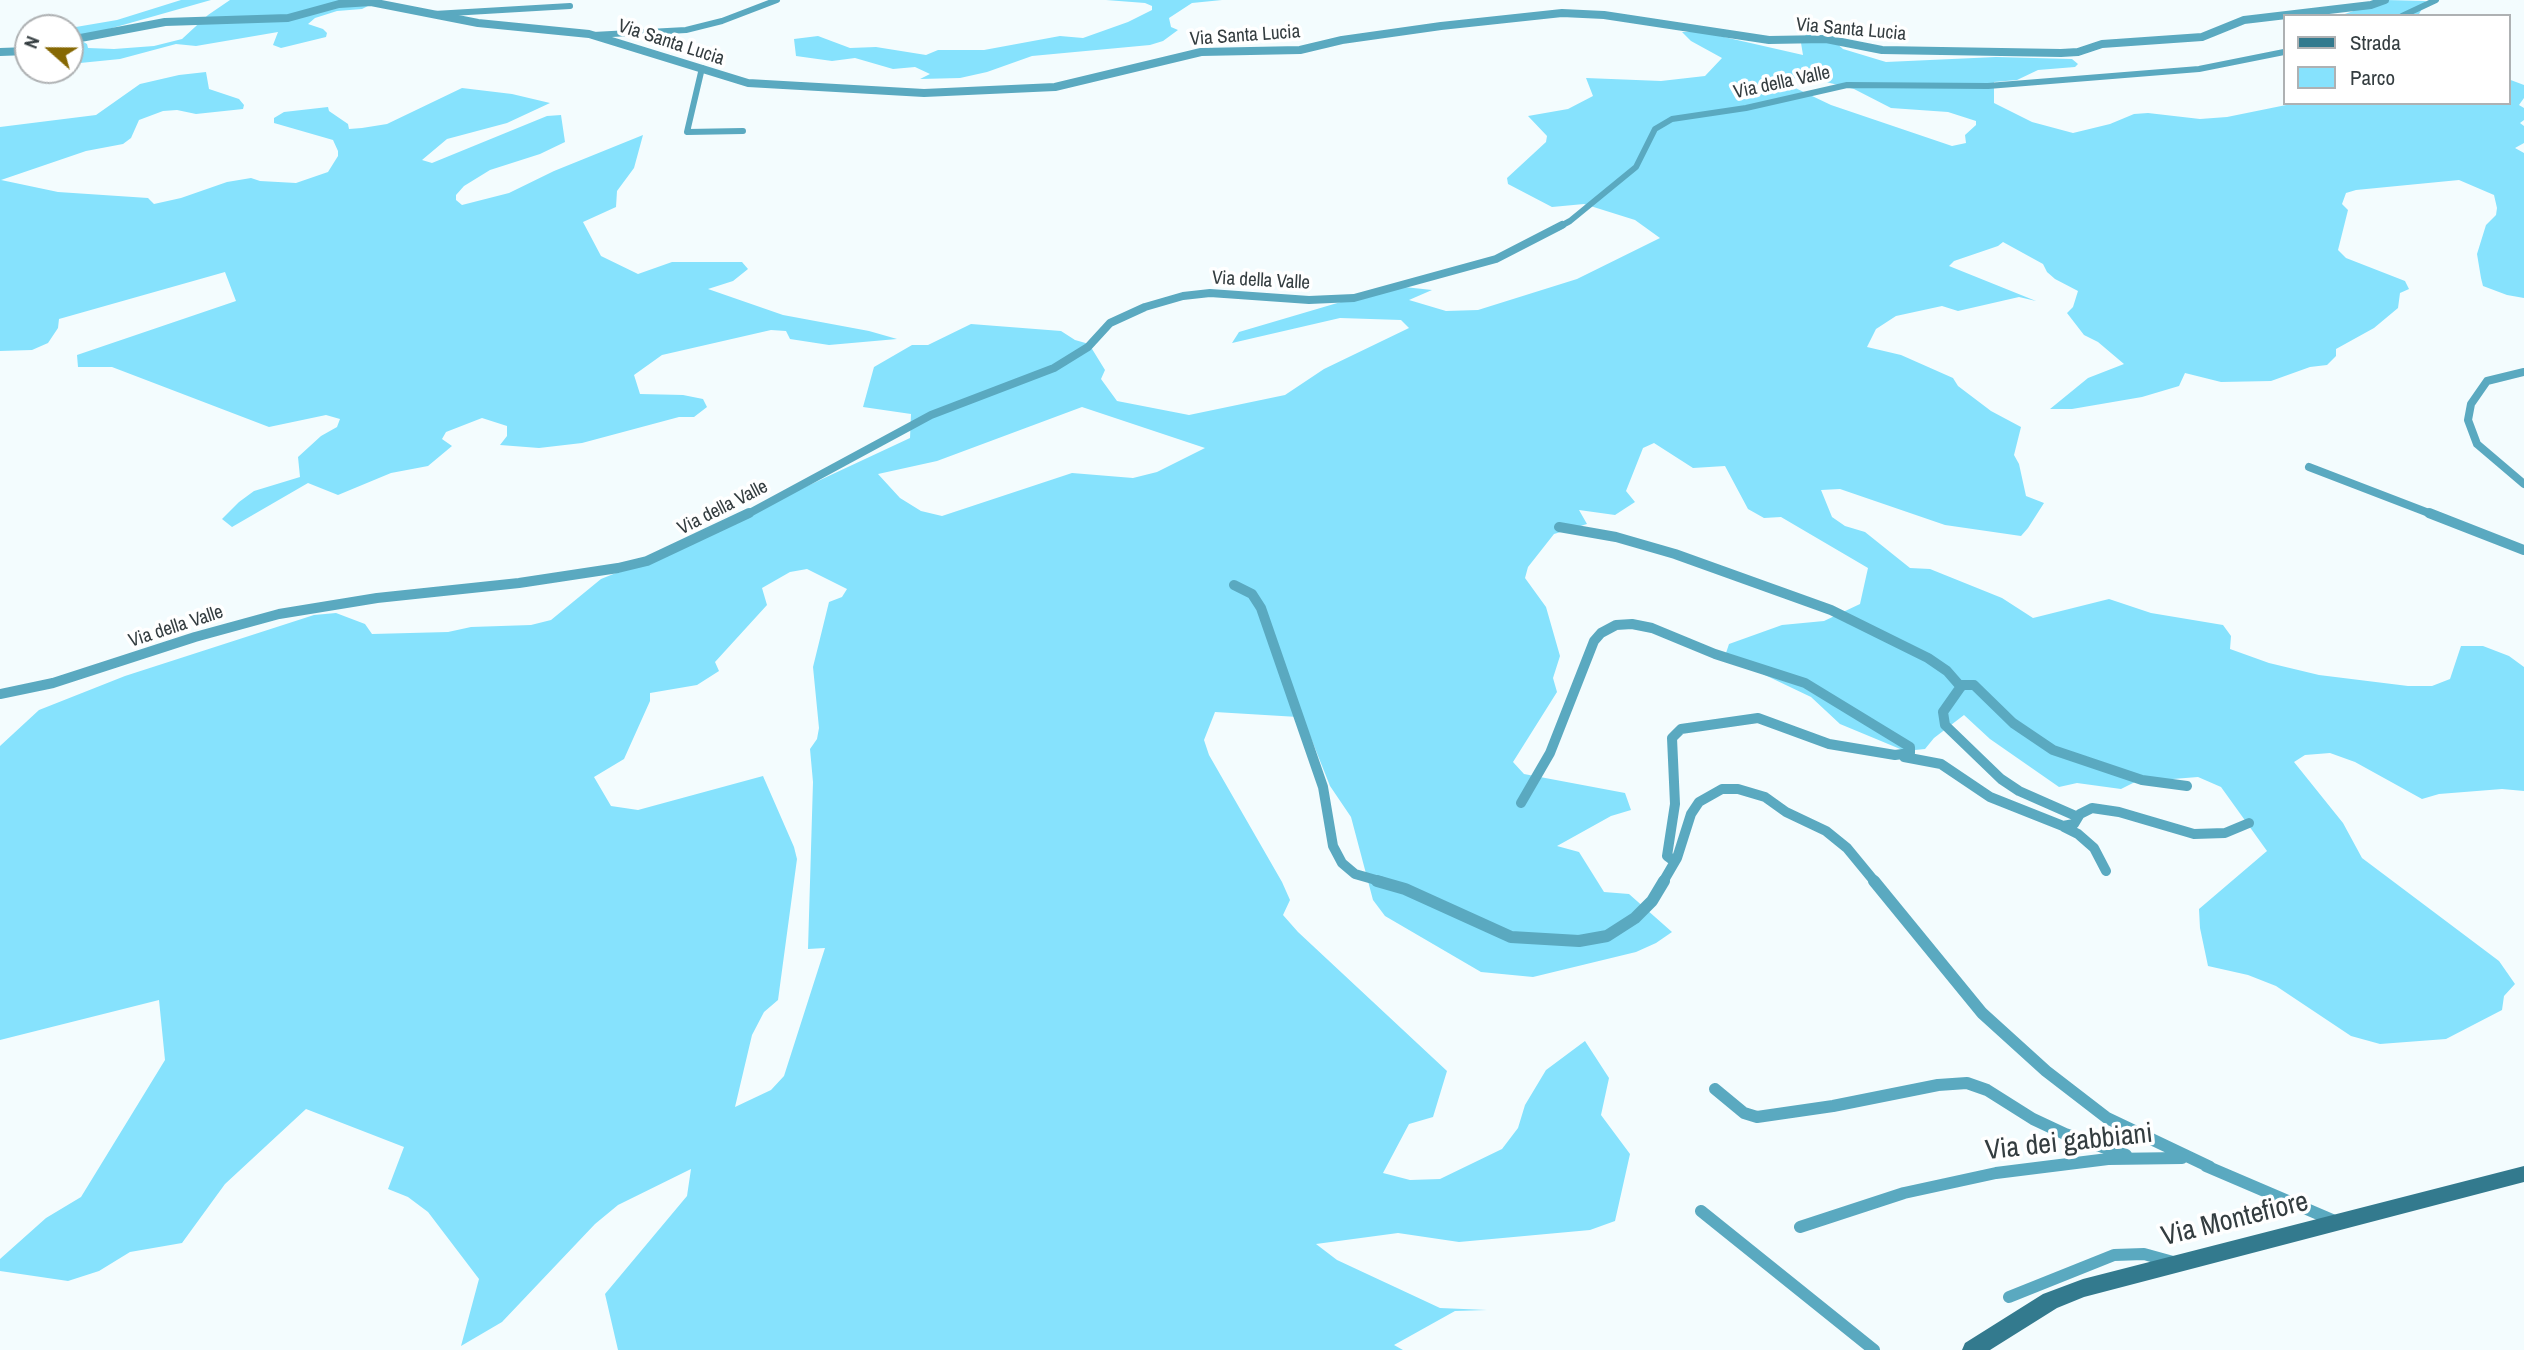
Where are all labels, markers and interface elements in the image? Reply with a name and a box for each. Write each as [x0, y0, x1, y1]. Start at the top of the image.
north arrow [14, 14, 84, 84]
street label: Via Santa Lucia [1795, 14, 1907, 46]
legend [2282, 14, 2510, 105]
street label: Via Santa Lucia [615, 15, 727, 71]
street label: Via Santa Lucia [1189, 21, 1301, 51]
text: Strada [2350, 28, 2401, 57]
text: N [17, 32, 45, 52]
street label: Via della Valle [1732, 62, 1832, 104]
text: Parco [2350, 63, 2395, 92]
street label: Via della Valle [1211, 267, 1311, 295]
street label: Via della Valle [674, 476, 772, 540]
street label: Via della Valle [126, 601, 226, 653]
street label: Via dei gabbiani [1984, 1118, 2154, 1168]
street label: Via Montefiore [2158, 1186, 2312, 1254]

